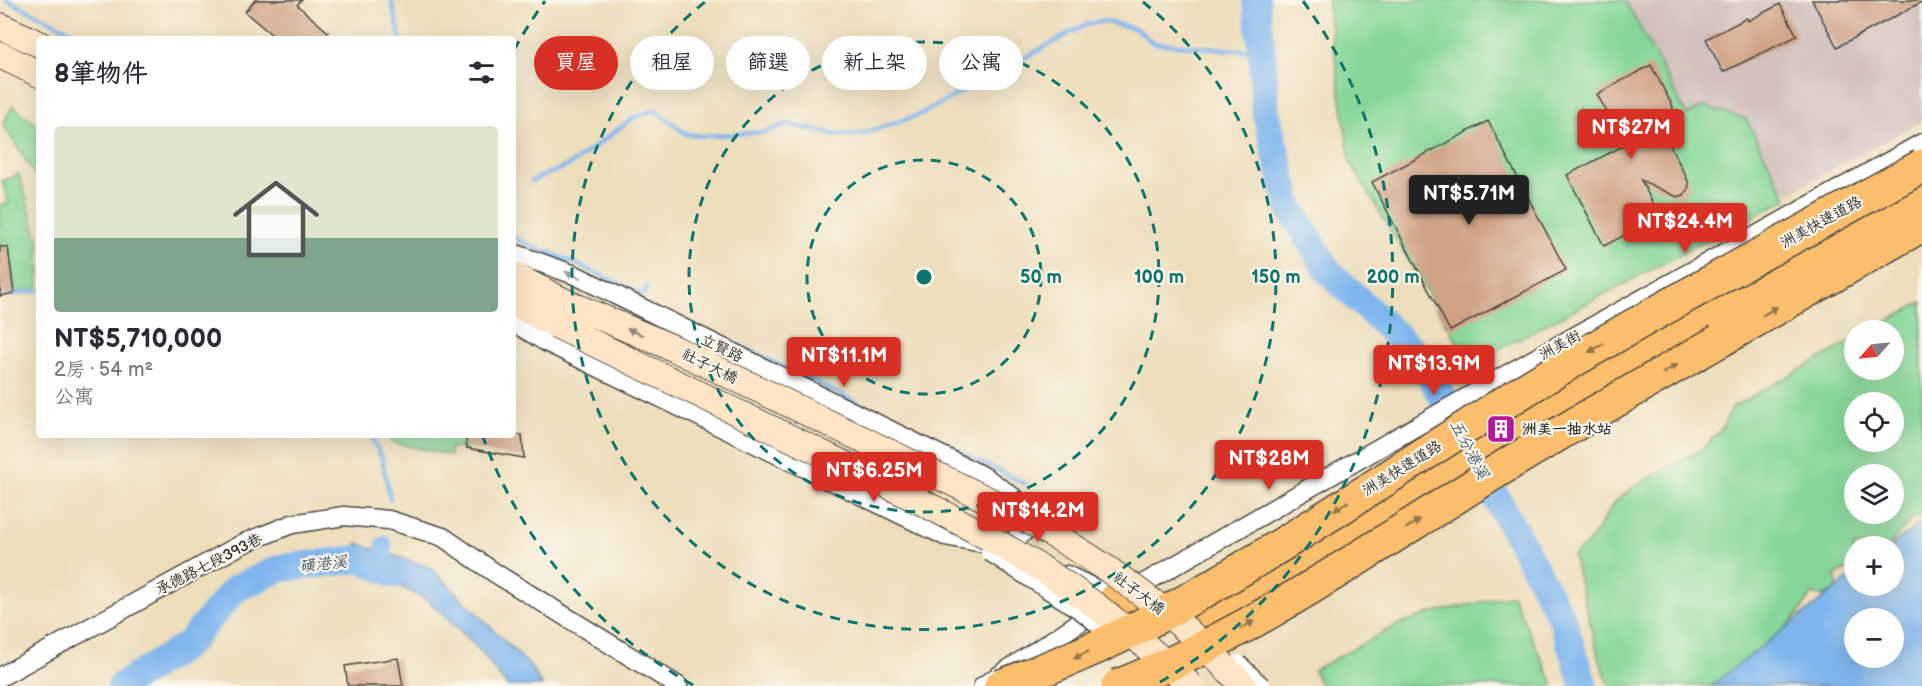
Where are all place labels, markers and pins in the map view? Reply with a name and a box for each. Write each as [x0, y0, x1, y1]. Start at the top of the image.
pin: NT$27M [1582, 109, 1680, 160]
pin: NT$5.71M [1407, 175, 1531, 226]
pin: NT$24.4M [1623, 203, 1747, 254]
centre of rings [914, 267, 934, 287]
pin: NT$11.1M [782, 337, 906, 388]
pin: NT$13.9M [1372, 345, 1496, 396]
building icon: 洲美一抽水站 [1485, 413, 1517, 445]
place label: 洲美一抽水站 [1522, 420, 1612, 439]
pin: NT$28M [1220, 440, 1318, 491]
pin: NT$6.25M [812, 452, 936, 503]
pin: NT$14.2M [976, 492, 1100, 543]

